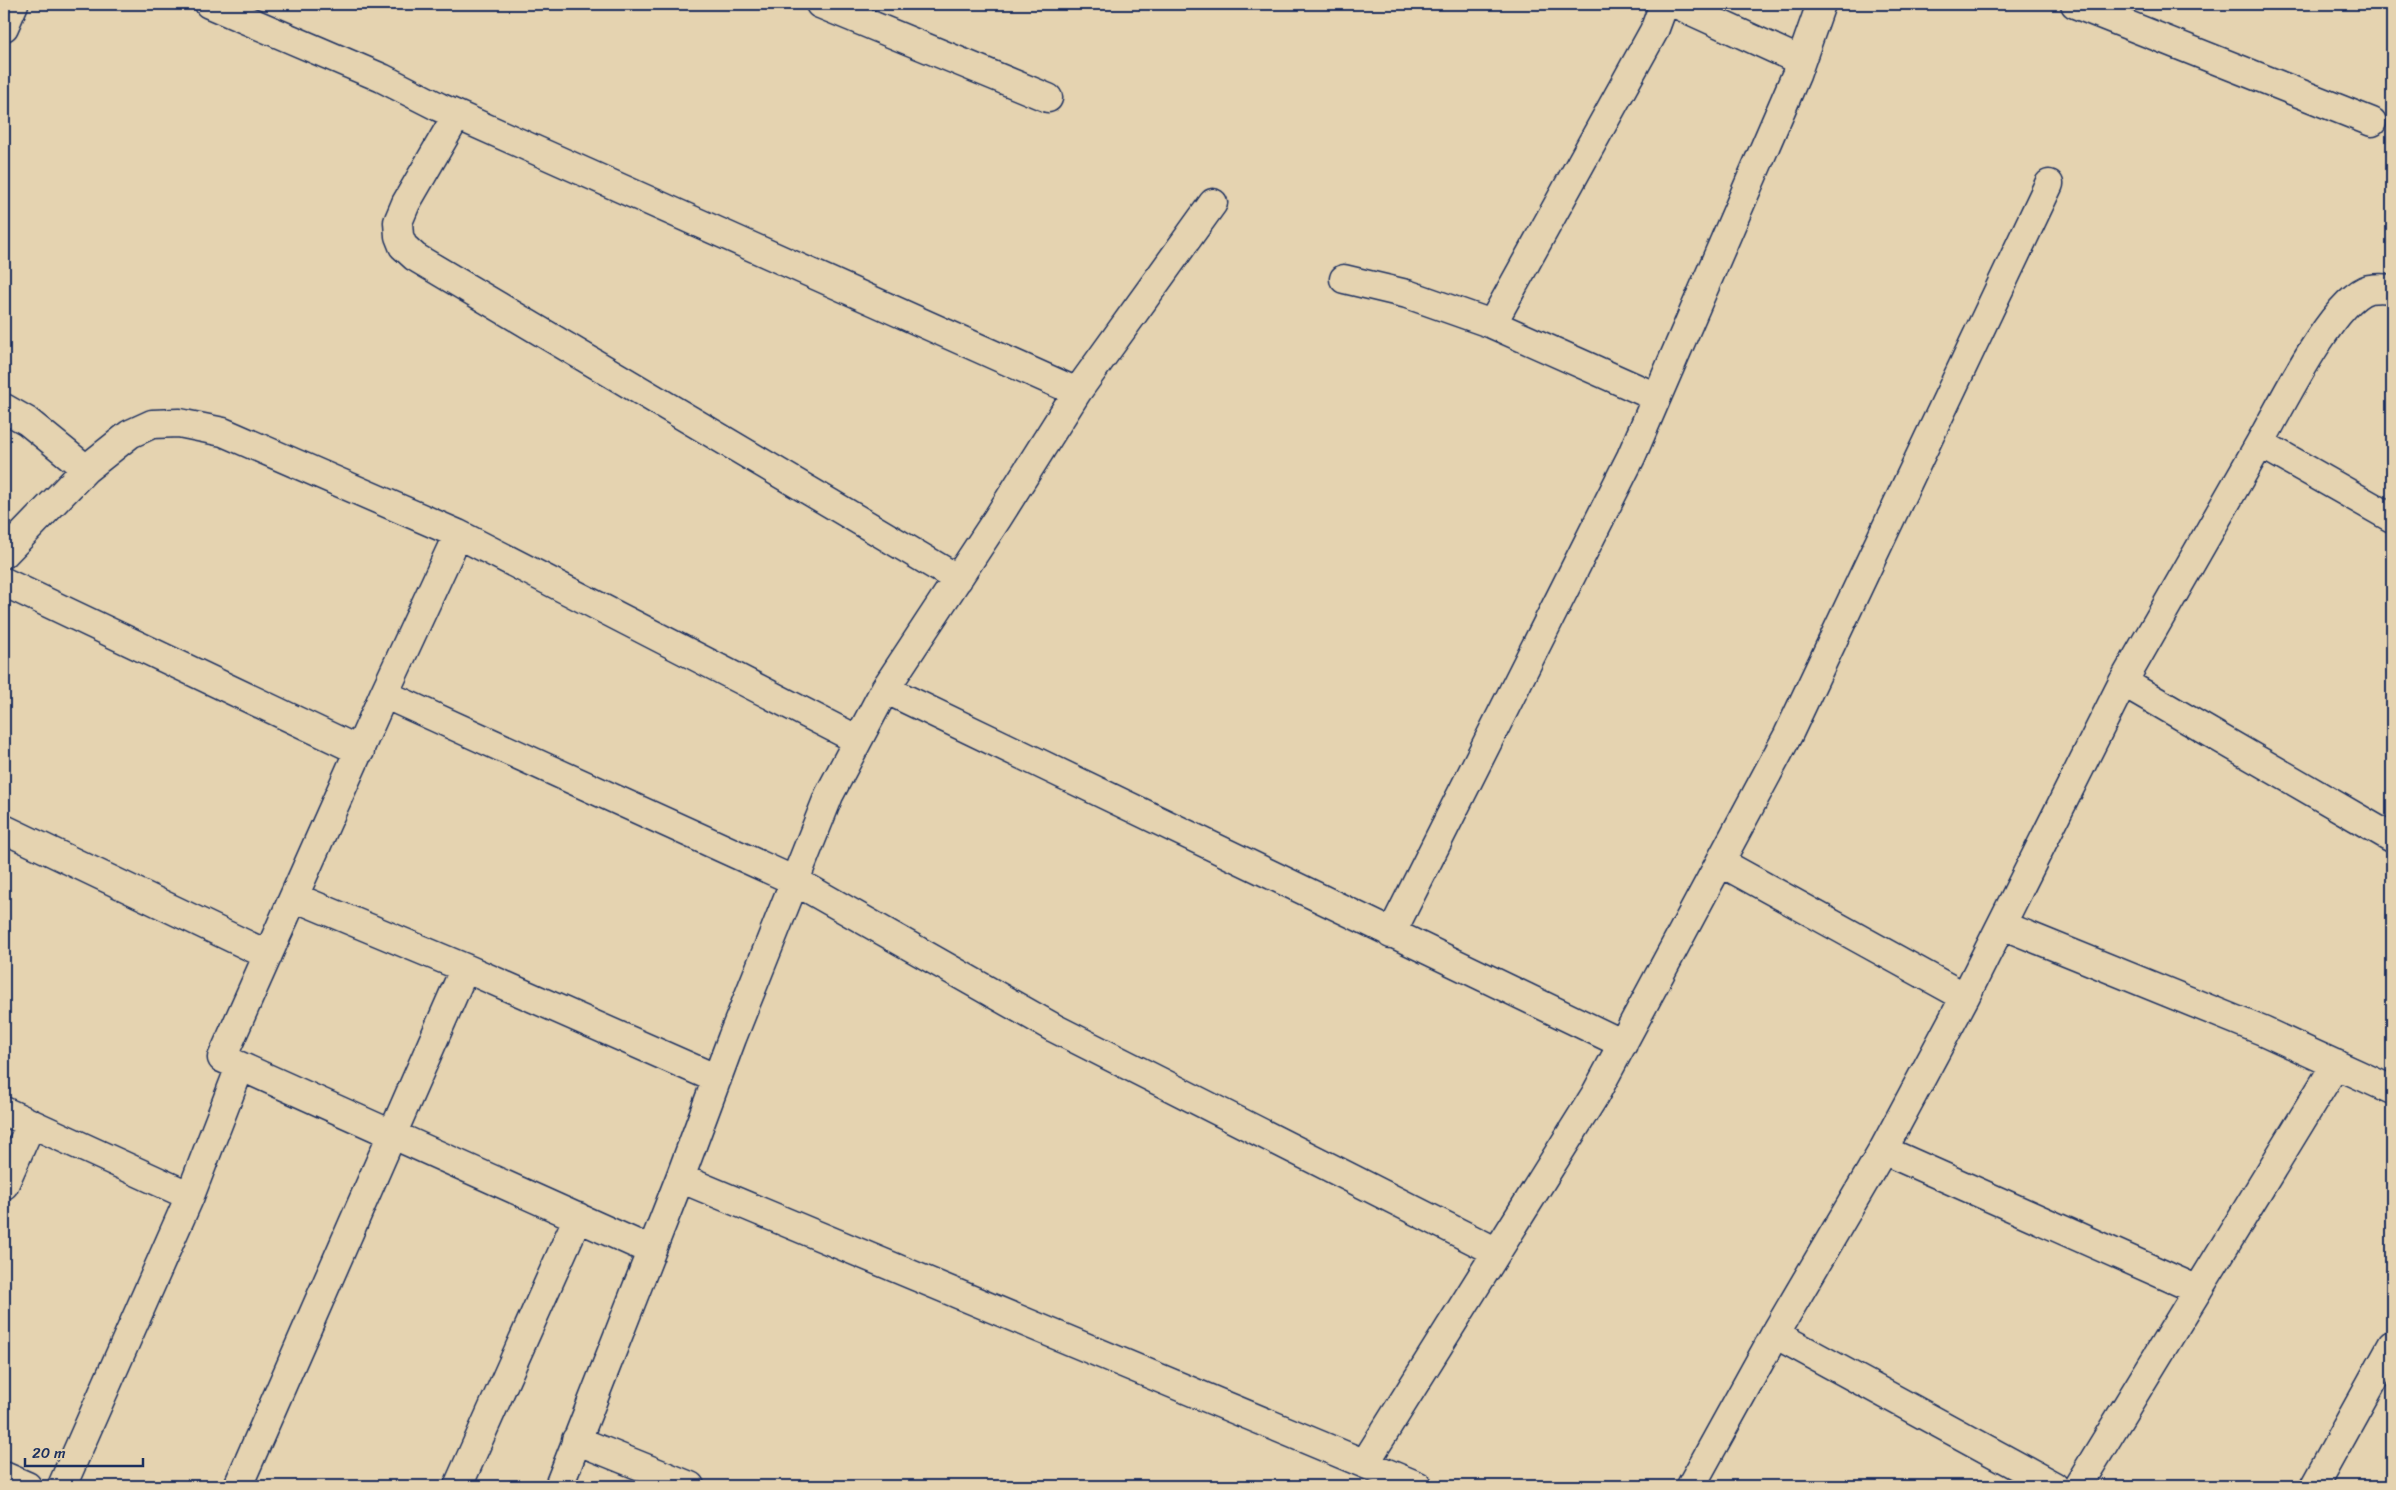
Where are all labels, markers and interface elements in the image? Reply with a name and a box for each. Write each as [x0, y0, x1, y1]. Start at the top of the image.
scale bar [25, 1435, 142, 1467]
text: 20 m [32, 1440, 66, 1466]

